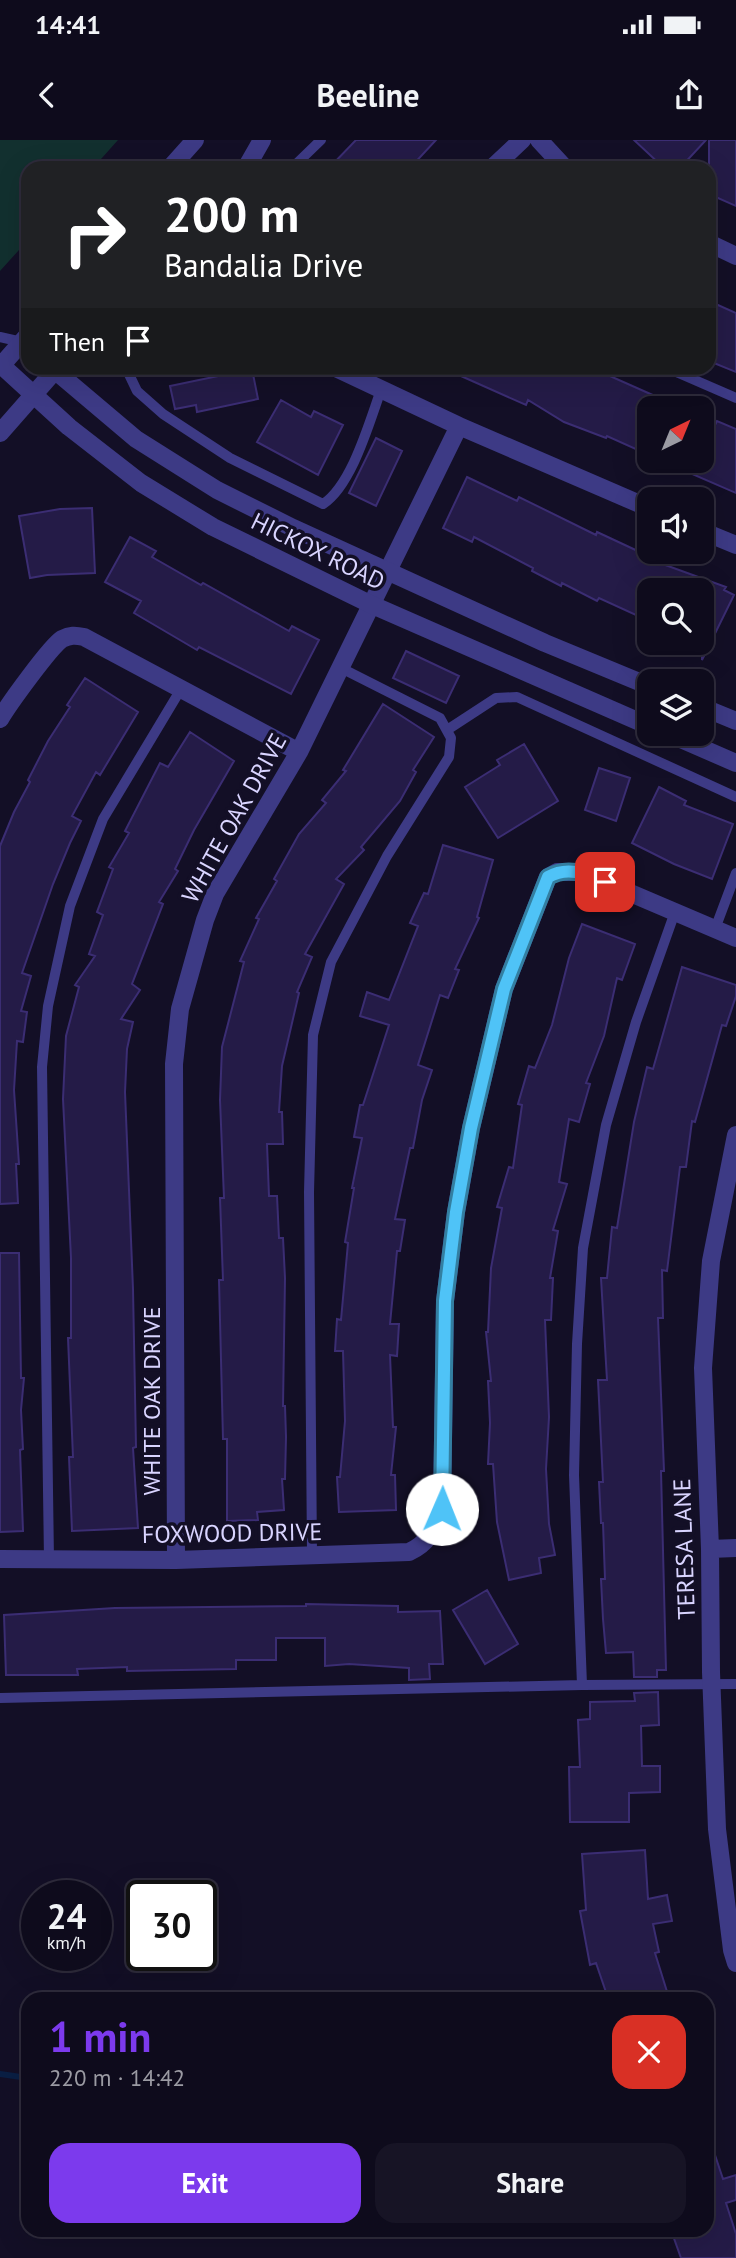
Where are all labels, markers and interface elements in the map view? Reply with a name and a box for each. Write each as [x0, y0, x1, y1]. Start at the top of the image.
text: 14:41 [35, 8, 101, 41]
text: Beeline [317, 74, 419, 116]
icon: back [28, 76, 66, 114]
icon: share [670, 76, 708, 114]
text: 200 m [164, 182, 299, 246]
icon: right [49, 189, 140, 280]
text: Bandalia Drive [164, 244, 363, 286]
icon: arrive [119, 322, 157, 360]
text: Then [49, 325, 105, 358]
north arrow [637, 396, 714, 472]
map controls [637, 396, 714, 746]
button: sound [637, 487, 714, 564]
street label: HICKOX ROAD [246, 505, 390, 597]
button: search [637, 578, 714, 655]
button: layers [637, 669, 714, 746]
street label: WHITE OAK DRIVE [175, 728, 293, 908]
pin [575, 852, 635, 912]
icon: arrive [586, 863, 624, 901]
street label: WHITE OAK DRIVE [136, 1306, 167, 1496]
position arrow [405, 1472, 479, 1546]
street label: TERESA LANE [666, 1478, 702, 1620]
street label: FOXWOOD DRIVE [142, 1516, 322, 1550]
speed limit sign: 30 [126, 1880, 217, 1971]
text: 24 [47, 1893, 86, 1939]
text: km/h [47, 1931, 86, 1954]
text: 1 min [49, 2009, 151, 2064]
button: close [612, 2015, 686, 2089]
text: 220 m · 14:42 [49, 2063, 185, 2092]
button: Exit [49, 2143, 361, 2223]
button: Share [375, 2143, 686, 2223]

